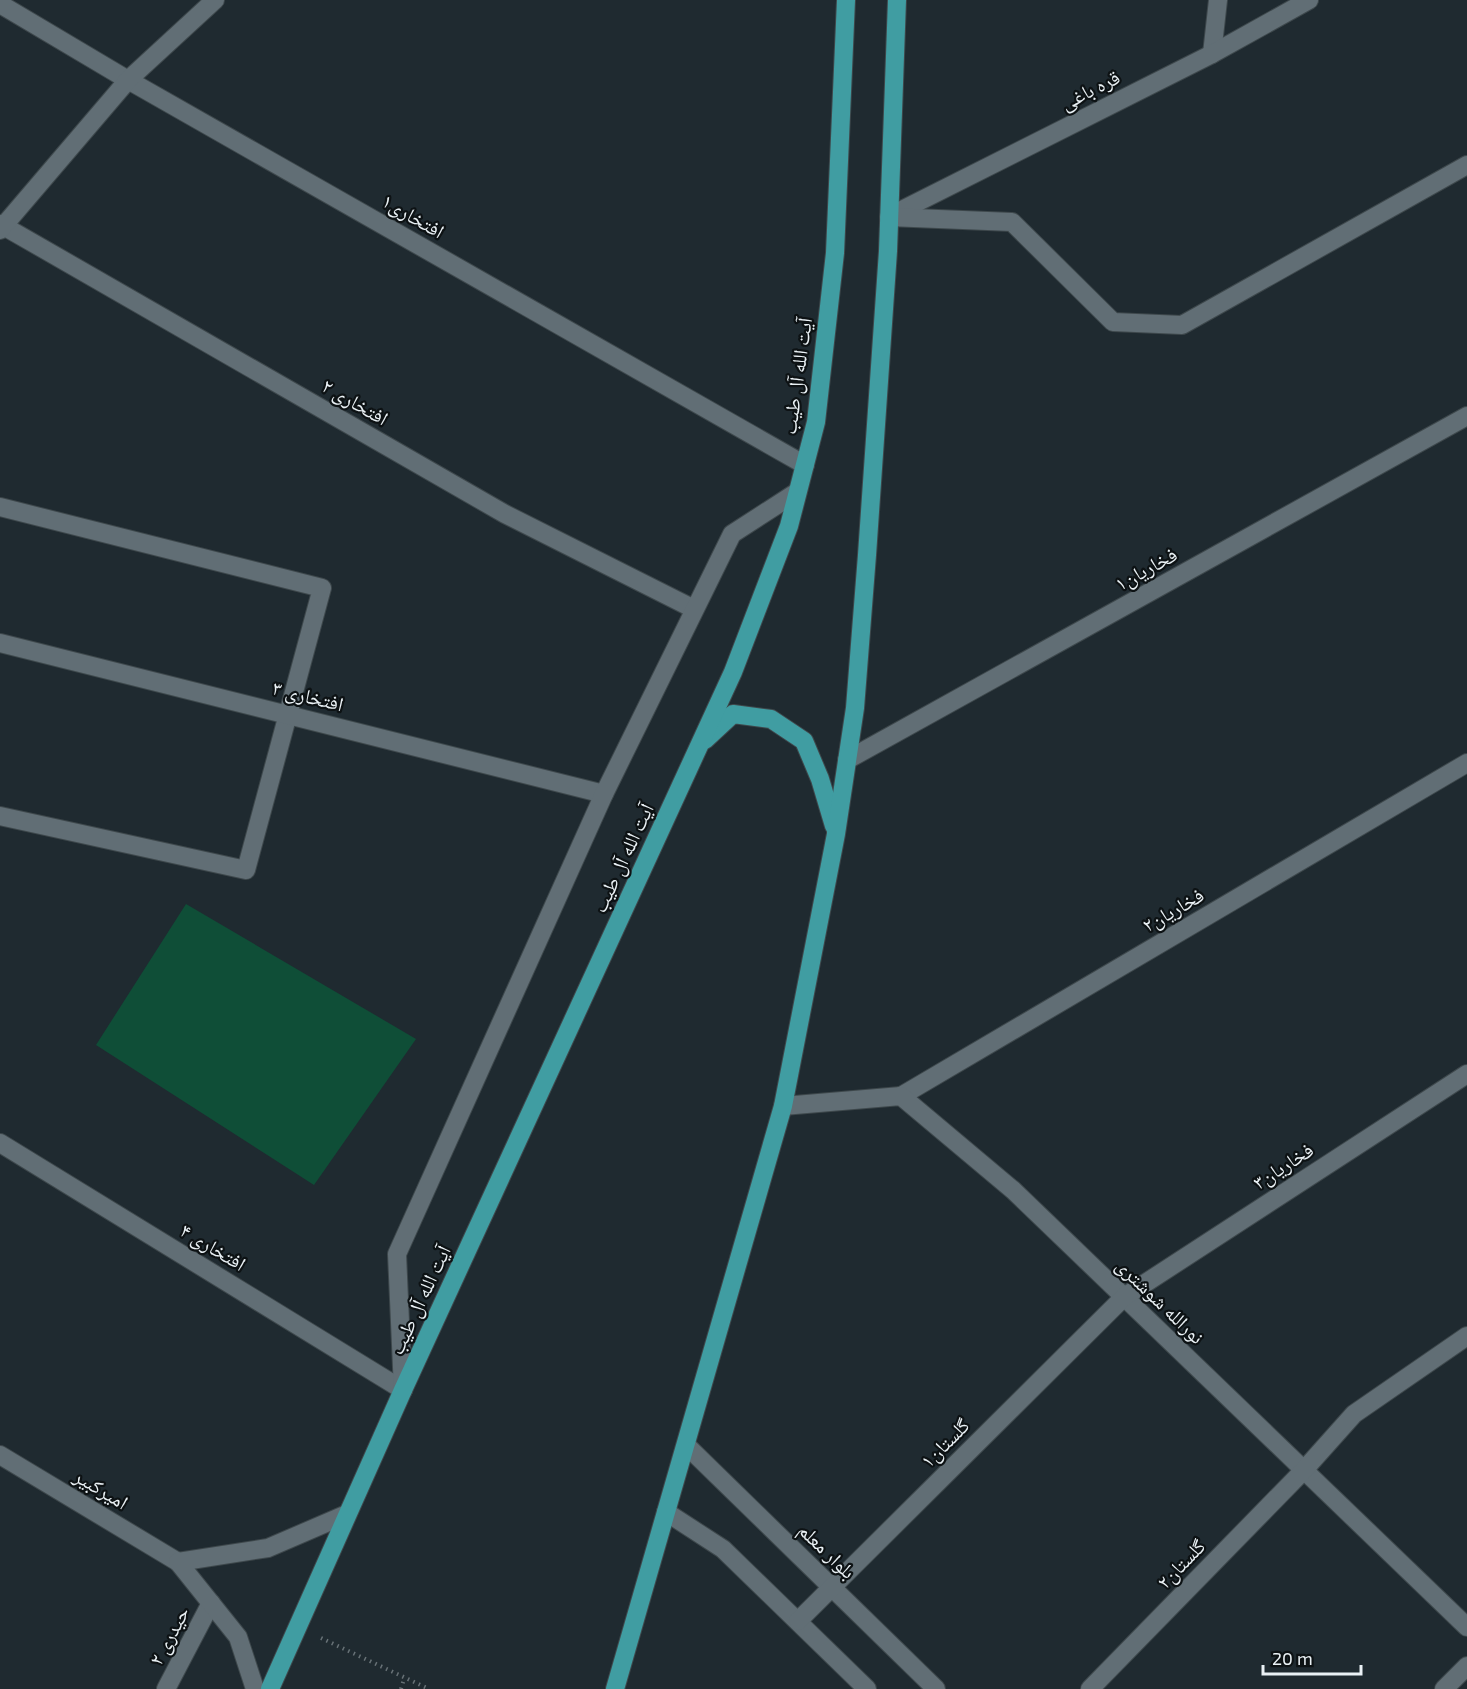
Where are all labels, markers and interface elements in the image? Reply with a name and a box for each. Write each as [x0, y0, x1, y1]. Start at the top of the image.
street label: قره باغی [1056, 64, 1124, 115]
street label: افتخاری۱ [378, 188, 449, 243]
street label: آیت الله آل طیب [776, 315, 817, 436]
street label: افتخاری ۲ [318, 373, 393, 430]
street label: فخاریان۱ [1110, 541, 1181, 596]
street label: افتخاری ۳ [270, 675, 346, 716]
street label: آیت الله آل طیب [586, 798, 659, 916]
street label: فخاریان۲ [1137, 882, 1208, 937]
street label: فخاریان۳ [1248, 1137, 1318, 1194]
street label: افتخاری ۴ [176, 1217, 251, 1276]
street label: آیت الله آل طیب [383, 1240, 456, 1358]
street label: نورالله شوشتری [1111, 1252, 1210, 1349]
street label: گلستان۱ [915, 1413, 975, 1472]
street label: امیرکبیر [69, 1462, 133, 1514]
street label: بلوار معلم [792, 1517, 861, 1585]
street label: گلستان۲ [1151, 1534, 1210, 1594]
street label: حیدری ۲ [143, 1602, 194, 1669]
scale bar [1263, 1638, 1360, 1676]
text: 20 m [1272, 1647, 1313, 1669]

